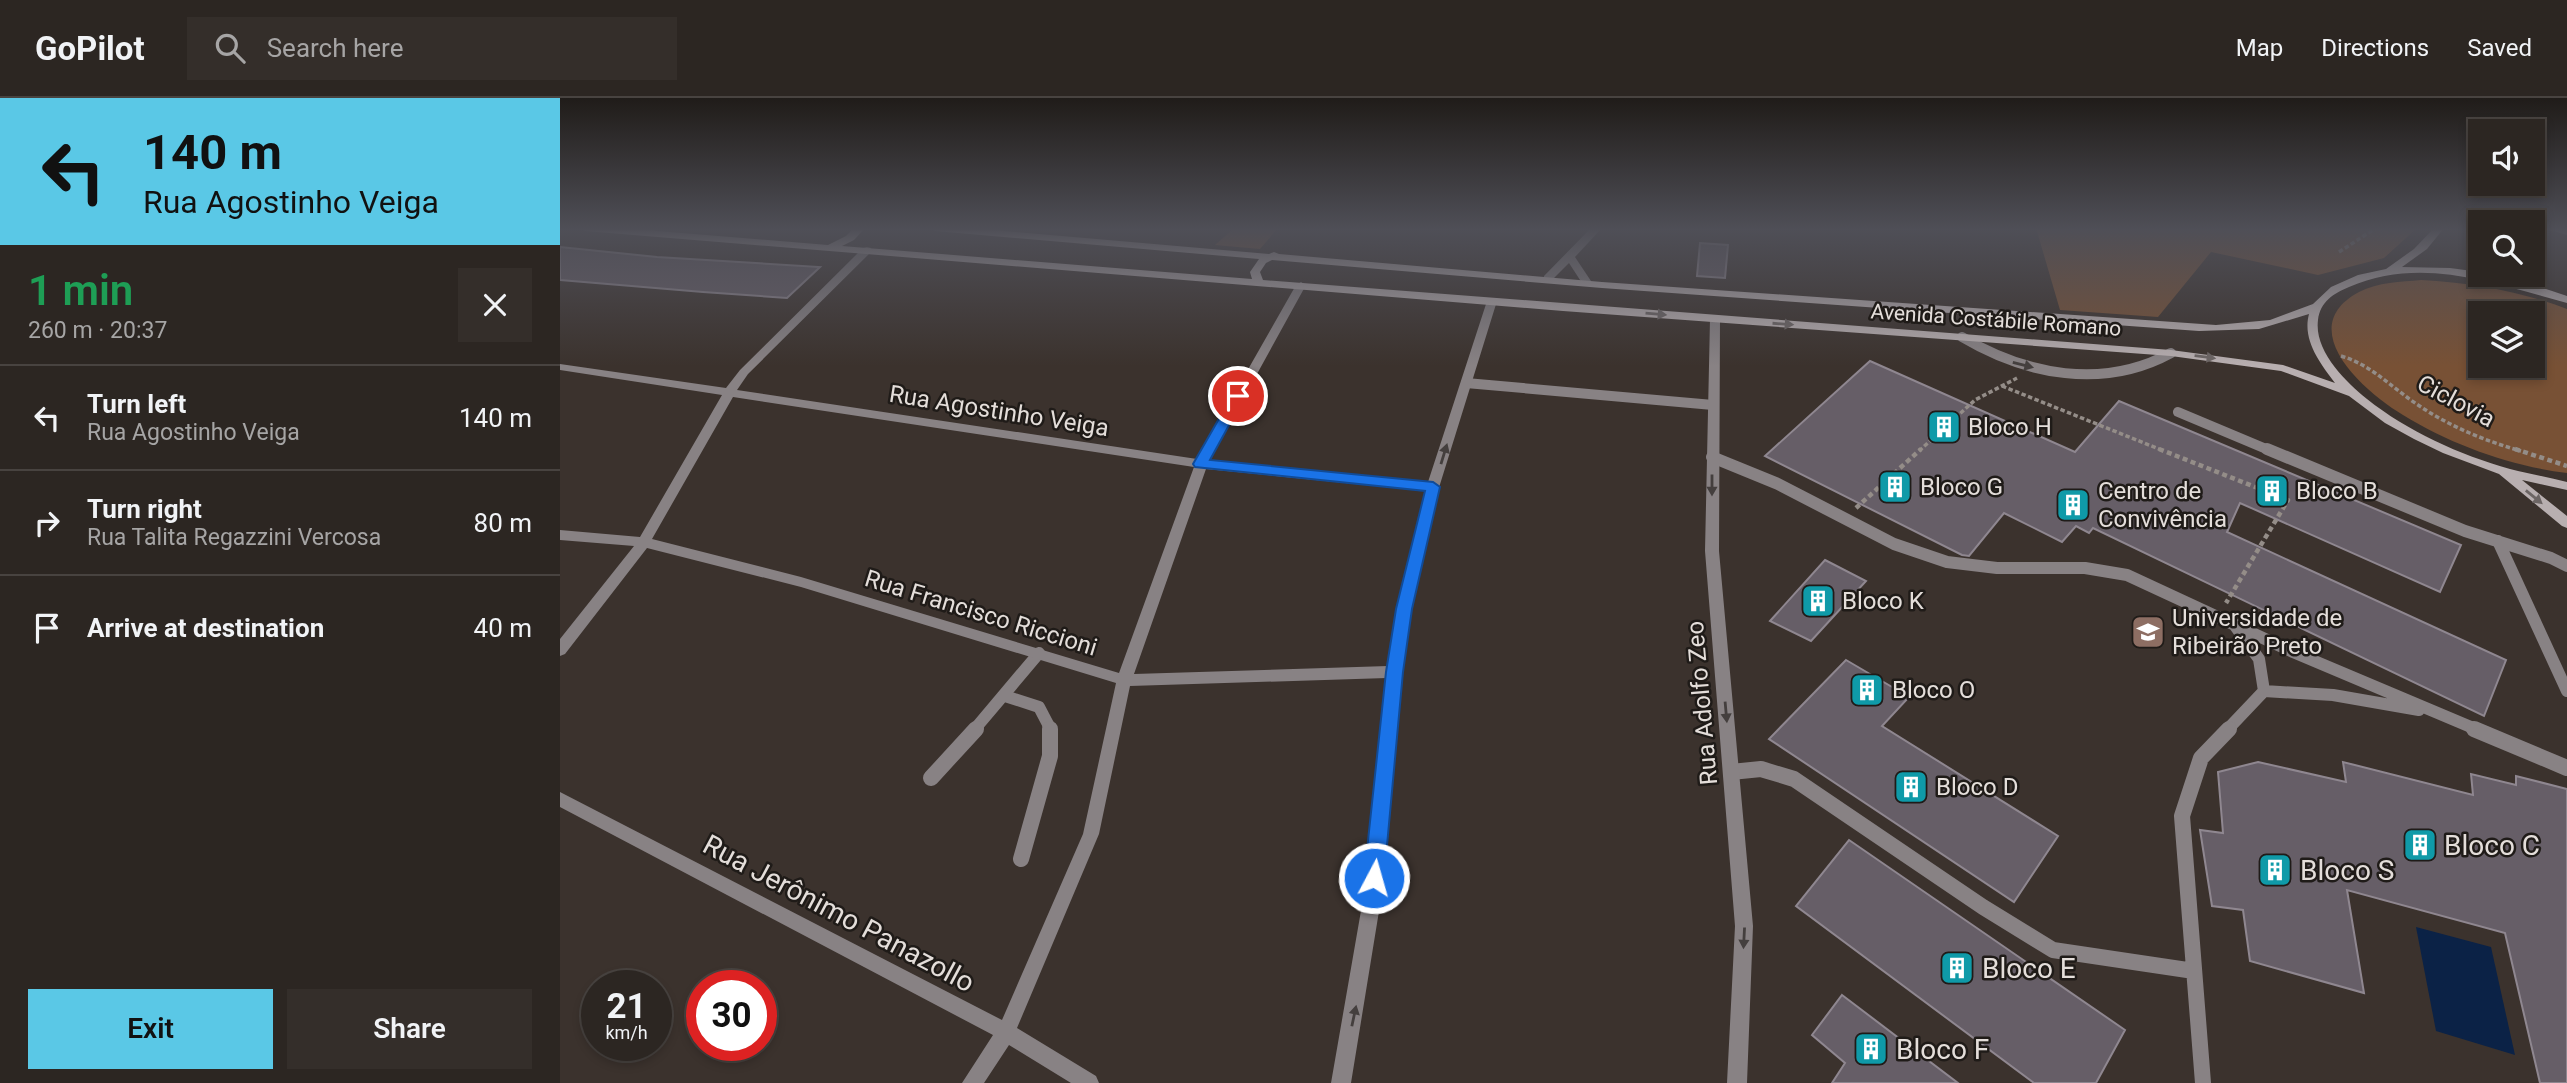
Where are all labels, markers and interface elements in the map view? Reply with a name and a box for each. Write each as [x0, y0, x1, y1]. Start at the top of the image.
search box [187, 17, 677, 80]
text: GoPilot [35, 29, 145, 68]
icon: search [211, 29, 249, 67]
text: Search here [267, 33, 403, 63]
text: Map [2236, 34, 2283, 62]
text: Directions [2321, 34, 2429, 62]
text: Saved [2467, 34, 2532, 62]
map controls [2468, 119, 2545, 378]
button: sound [2468, 119, 2545, 196]
text: 140 m [143, 124, 282, 181]
icon: left [28, 126, 119, 217]
text: Rua Agostinho Veiga [143, 183, 439, 221]
button: search [2468, 210, 2545, 287]
text: 1 min [28, 266, 133, 315]
button: close [458, 268, 532, 342]
street label: Avenida Costábile Romano [1870, 299, 2122, 341]
button: layers [2468, 301, 2545, 378]
one-way arrow [1645, 309, 1667, 320]
text: 260 m · 20:37 [28, 317, 167, 344]
one-way arrow [1772, 319, 1794, 330]
one-way arrow [2194, 351, 2216, 362]
one-way arrow [2012, 360, 2034, 371]
pin [1208, 366, 1268, 426]
street label: Ciclovia [2412, 369, 2500, 433]
icon: arrive [1219, 377, 1257, 415]
street label: Rua Agostinho Veiga [887, 380, 1111, 442]
text: Turn left [87, 389, 186, 419]
icon: left [28, 399, 66, 437]
text: 140 m [459, 403, 532, 433]
building icon: Bloco H [1925, 408, 1963, 446]
place label: Bloco H [1968, 413, 2052, 441]
text: Rua Agostinho Veiga [87, 419, 300, 446]
one-way arrow [1439, 443, 1449, 464]
building icon: Bloco G [1876, 468, 1914, 506]
building icon: Bloco B [2253, 472, 2291, 510]
place label: Bloco G [1920, 473, 2003, 501]
one-way arrow [1706, 474, 1718, 496]
place label: Centro de Convivência [2098, 477, 2227, 533]
place label: Bloco B [2296, 477, 2378, 505]
building icon: Centro de Convivência [2054, 486, 2092, 524]
one-way arrow [2525, 489, 2543, 504]
text: Turn right [87, 494, 202, 524]
icon: right [28, 504, 66, 542]
text: 80 m [474, 508, 532, 538]
text: Rua Talita Regazzini Vercosa [87, 524, 381, 551]
street label: Rua Francisco Riccioni [862, 564, 1100, 662]
building icon: Bloco K [1799, 582, 1837, 620]
place label: Bloco K [1842, 587, 1925, 615]
place label: Universidade de Ribeirão Preto [2172, 604, 2342, 660]
icon: arrive [28, 609, 66, 647]
text: Arrive at destination [87, 613, 324, 643]
text: 40 m [474, 613, 532, 643]
school or university icon: Universidade de Ribeirão Preto [2129, 613, 2167, 651]
street label: Rua Adolfo Zeo [1681, 620, 1723, 786]
building icon: Bloco O [1848, 671, 1886, 709]
place label: Bloco O [1892, 676, 1975, 704]
one-way arrow [1721, 701, 1732, 723]
building icon: Bloco D [1892, 768, 1930, 806]
place label: Bloco D [1936, 773, 2018, 801]
building icon: Bloco C [2401, 826, 2439, 864]
street label: Rua Jerônimo Panazollo [697, 828, 980, 999]
place label: Bloco C [2444, 829, 2540, 862]
position arrow [1337, 841, 1411, 915]
building icon: Bloco S [2256, 851, 2294, 889]
place label: Bloco S [2300, 854, 2394, 887]
one-way arrow [1738, 928, 1749, 950]
building icon: Bloco E [1938, 949, 1976, 987]
place label: Bloco E [1982, 952, 2076, 985]
speed limit sign: 30 [686, 970, 777, 1061]
text: 21 [606, 986, 647, 1027]
button: Exit [28, 989, 273, 1069]
button: Share [287, 989, 532, 1069]
one-way arrow [1349, 1005, 1360, 1027]
text: km/h [605, 1022, 648, 1043]
building icon: Bloco F [1852, 1030, 1890, 1068]
place label: Bloco F [1896, 1033, 1989, 1066]

